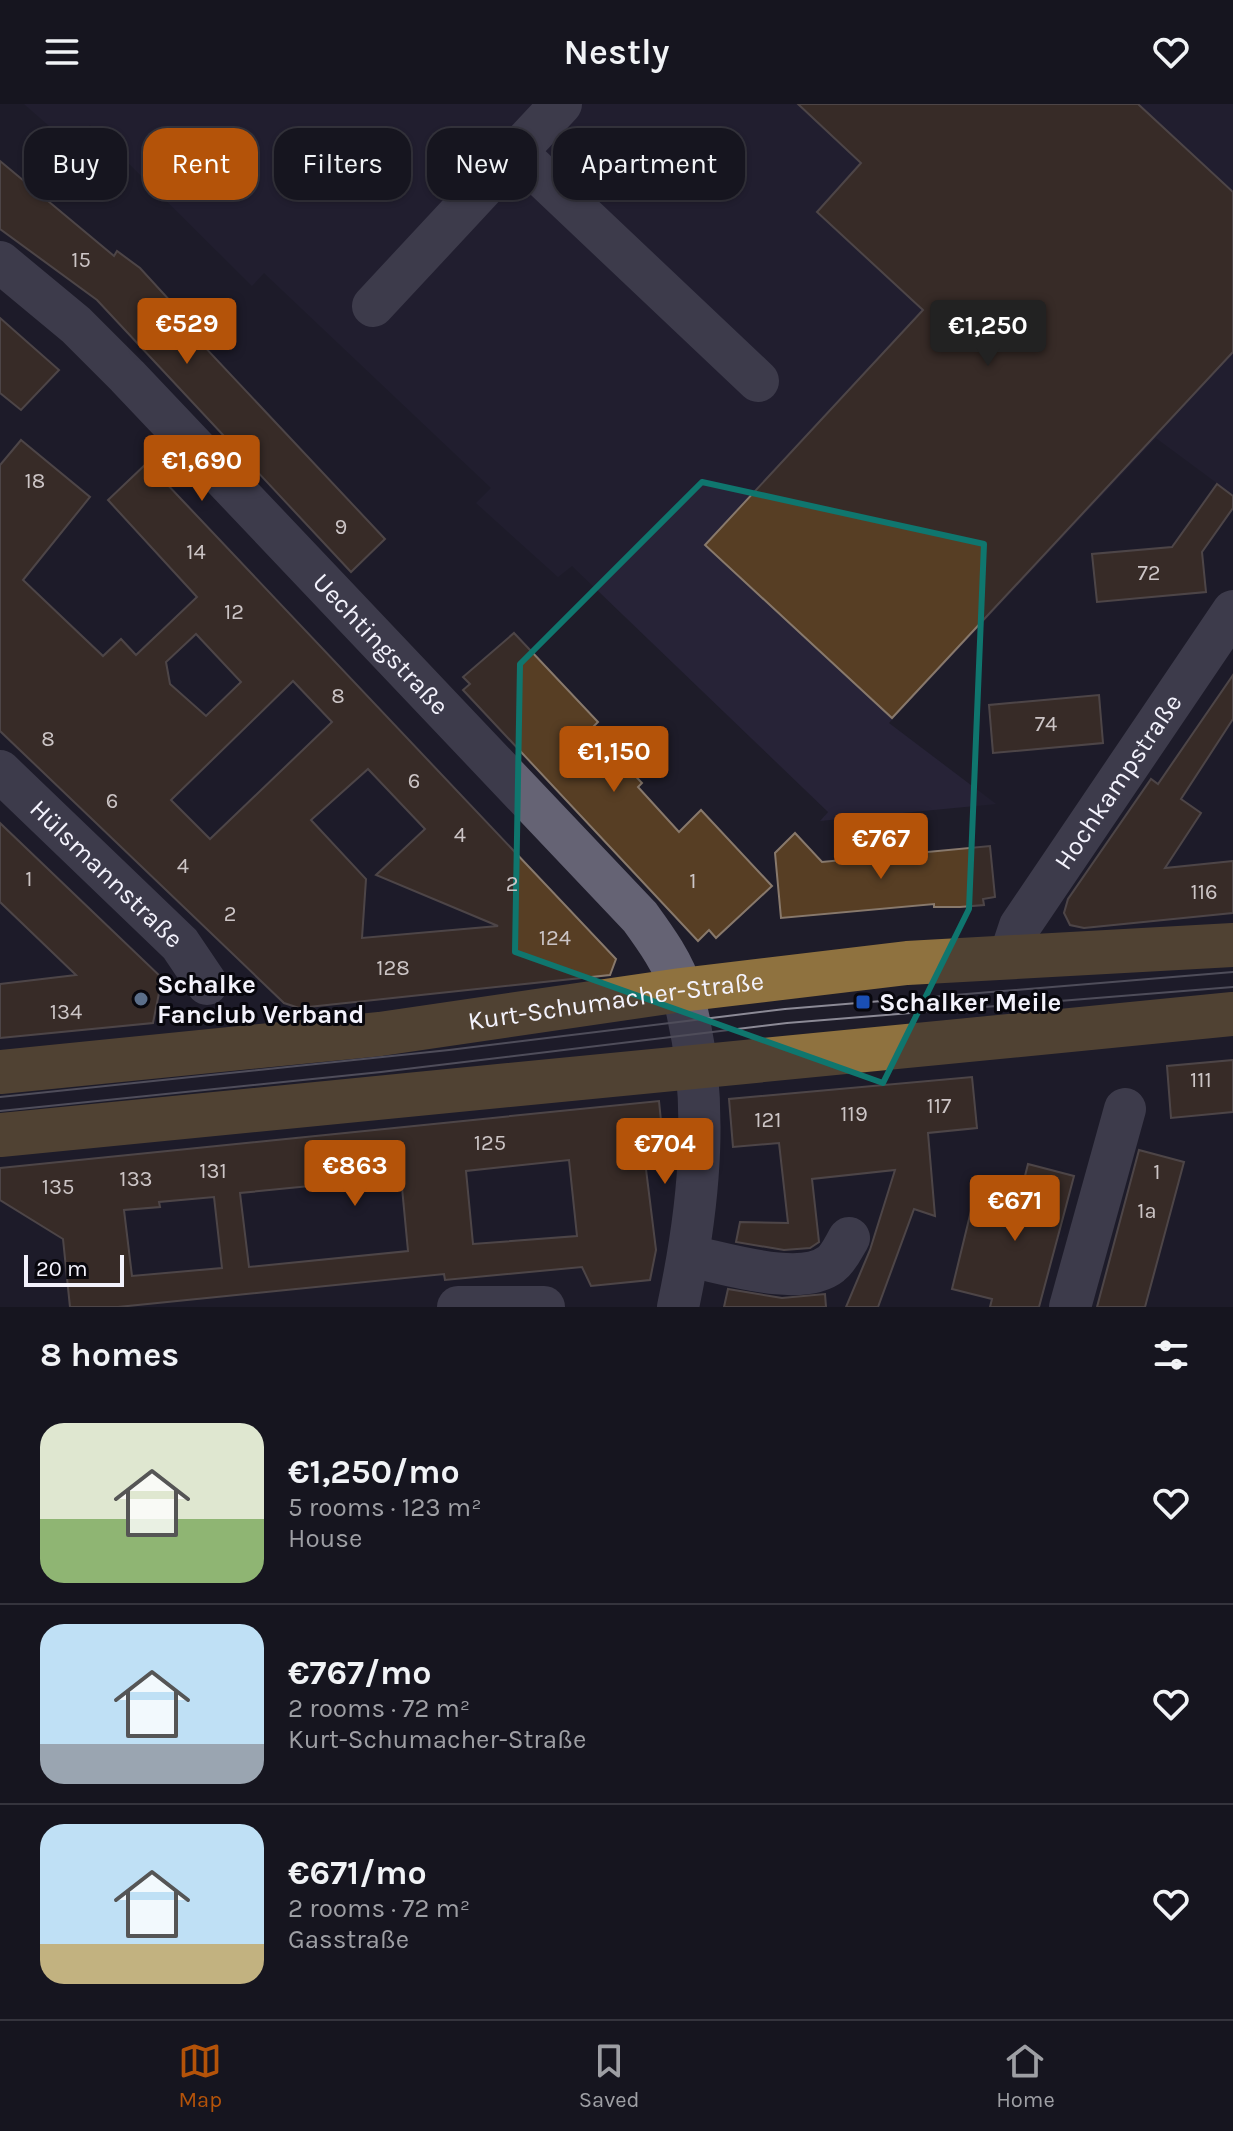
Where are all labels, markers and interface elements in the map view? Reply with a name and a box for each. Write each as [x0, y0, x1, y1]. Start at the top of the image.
icon: menu [40, 30, 84, 74]
icon: heart [1149, 30, 1193, 74]
text: Nestly [564, 31, 669, 73]
chip: Buy [24, 128, 127, 200]
chip: Rent [143, 128, 258, 200]
chip: Filters [274, 128, 411, 200]
chip: New [427, 128, 537, 200]
chip: Apartment [553, 128, 745, 200]
house number: 15 [71, 247, 91, 273]
pin: €529 [140, 298, 234, 366]
pin: €1,250 [923, 300, 1053, 368]
text: €529 [155, 308, 219, 339]
text: €1,250 [948, 310, 1028, 341]
pin: €1,690 [137, 435, 267, 503]
text: €1,690 [162, 445, 242, 476]
house number: 18 [25, 468, 45, 494]
house number: 9 [335, 514, 347, 540]
house number: 14 [186, 539, 206, 565]
house number: 72 [1137, 560, 1161, 586]
street label: Uechtingstraße [306, 566, 456, 721]
house number: 12 [224, 599, 244, 625]
house number: 8 [331, 683, 345, 709]
street label: Hochkampstraße [1047, 688, 1188, 875]
house number: 74 [1035, 711, 1057, 737]
house number: 8 [41, 726, 55, 752]
pin: €1,150 [549, 726, 679, 794]
text: €1,150 [577, 736, 651, 767]
house number: 6 [408, 768, 420, 794]
house number: 6 [106, 788, 118, 814]
street label: Hülsmannstraße [24, 793, 190, 954]
pin: €767 [834, 813, 928, 881]
house number: 4 [454, 822, 466, 848]
text: €767 [852, 823, 910, 854]
house number: 4 [177, 853, 189, 879]
house number: 1 [25, 866, 33, 892]
house number: 1 [689, 868, 697, 894]
house number: 2 [506, 871, 518, 897]
house number: 116 [1190, 879, 1218, 905]
house number: 2 [224, 901, 236, 927]
house number: 124 [539, 925, 571, 951]
house number: 128 [376, 955, 410, 981]
street label: Kurt-Schumacher-Straße [466, 965, 765, 1036]
place label: Schalke Fanclub Verband [157, 969, 364, 1030]
place label: Schalker Meile [879, 987, 1061, 1018]
marker: Schalke Fanclub Verband [132, 990, 150, 1008]
marker: Schalker Meile [854, 993, 872, 1011]
house number: 134 [50, 999, 82, 1025]
house number: 111 [1190, 1067, 1212, 1093]
house number: 117 [927, 1093, 951, 1119]
house number: 119 [840, 1101, 868, 1127]
house number: 121 [754, 1107, 782, 1133]
pin: €704 [618, 1118, 712, 1186]
text: €704 [634, 1128, 696, 1159]
house number: 125 [474, 1130, 506, 1156]
pin: €863 [308, 1140, 402, 1208]
text: €863 [322, 1150, 388, 1181]
house number: 131 [199, 1158, 227, 1184]
house number: 1 [1153, 1159, 1161, 1185]
house number: 133 [119, 1166, 153, 1192]
house number: 135 [42, 1174, 74, 1200]
pin: €671 [968, 1175, 1062, 1243]
text: €671 [988, 1185, 1042, 1216]
house number: 1a [1137, 1198, 1157, 1224]
scale bar [24, 1251, 124, 1287]
text: 20 m [36, 1256, 88, 1282]
icon: filters [1149, 1333, 1193, 1377]
text: 8 homes [40, 1335, 179, 1375]
text: €1,250/mo [288, 1452, 460, 1492]
icon: home [104, 1455, 200, 1551]
icon: heart [1149, 1481, 1193, 1525]
text: 5 rooms · 123 m² [288, 1492, 482, 1523]
text: House [288, 1523, 362, 1554]
text: €767/mo [288, 1653, 432, 1693]
icon: home [104, 1656, 200, 1752]
icon: heart [1149, 1682, 1193, 1726]
text: 2 rooms · 72 m² [288, 1693, 470, 1724]
text: Kurt-Schumacher-Straße [288, 1724, 586, 1755]
text: €671/mo [288, 1853, 427, 1893]
icon: home [104, 1856, 200, 1952]
icon: heart [1149, 1882, 1193, 1926]
text: 2 rooms · 72 m² [288, 1893, 470, 1924]
text: Gasstraße [288, 1924, 409, 1955]
tab: Map [178, 2039, 222, 2113]
tab: Saved [579, 2039, 640, 2113]
tab: Home [996, 2039, 1055, 2113]

